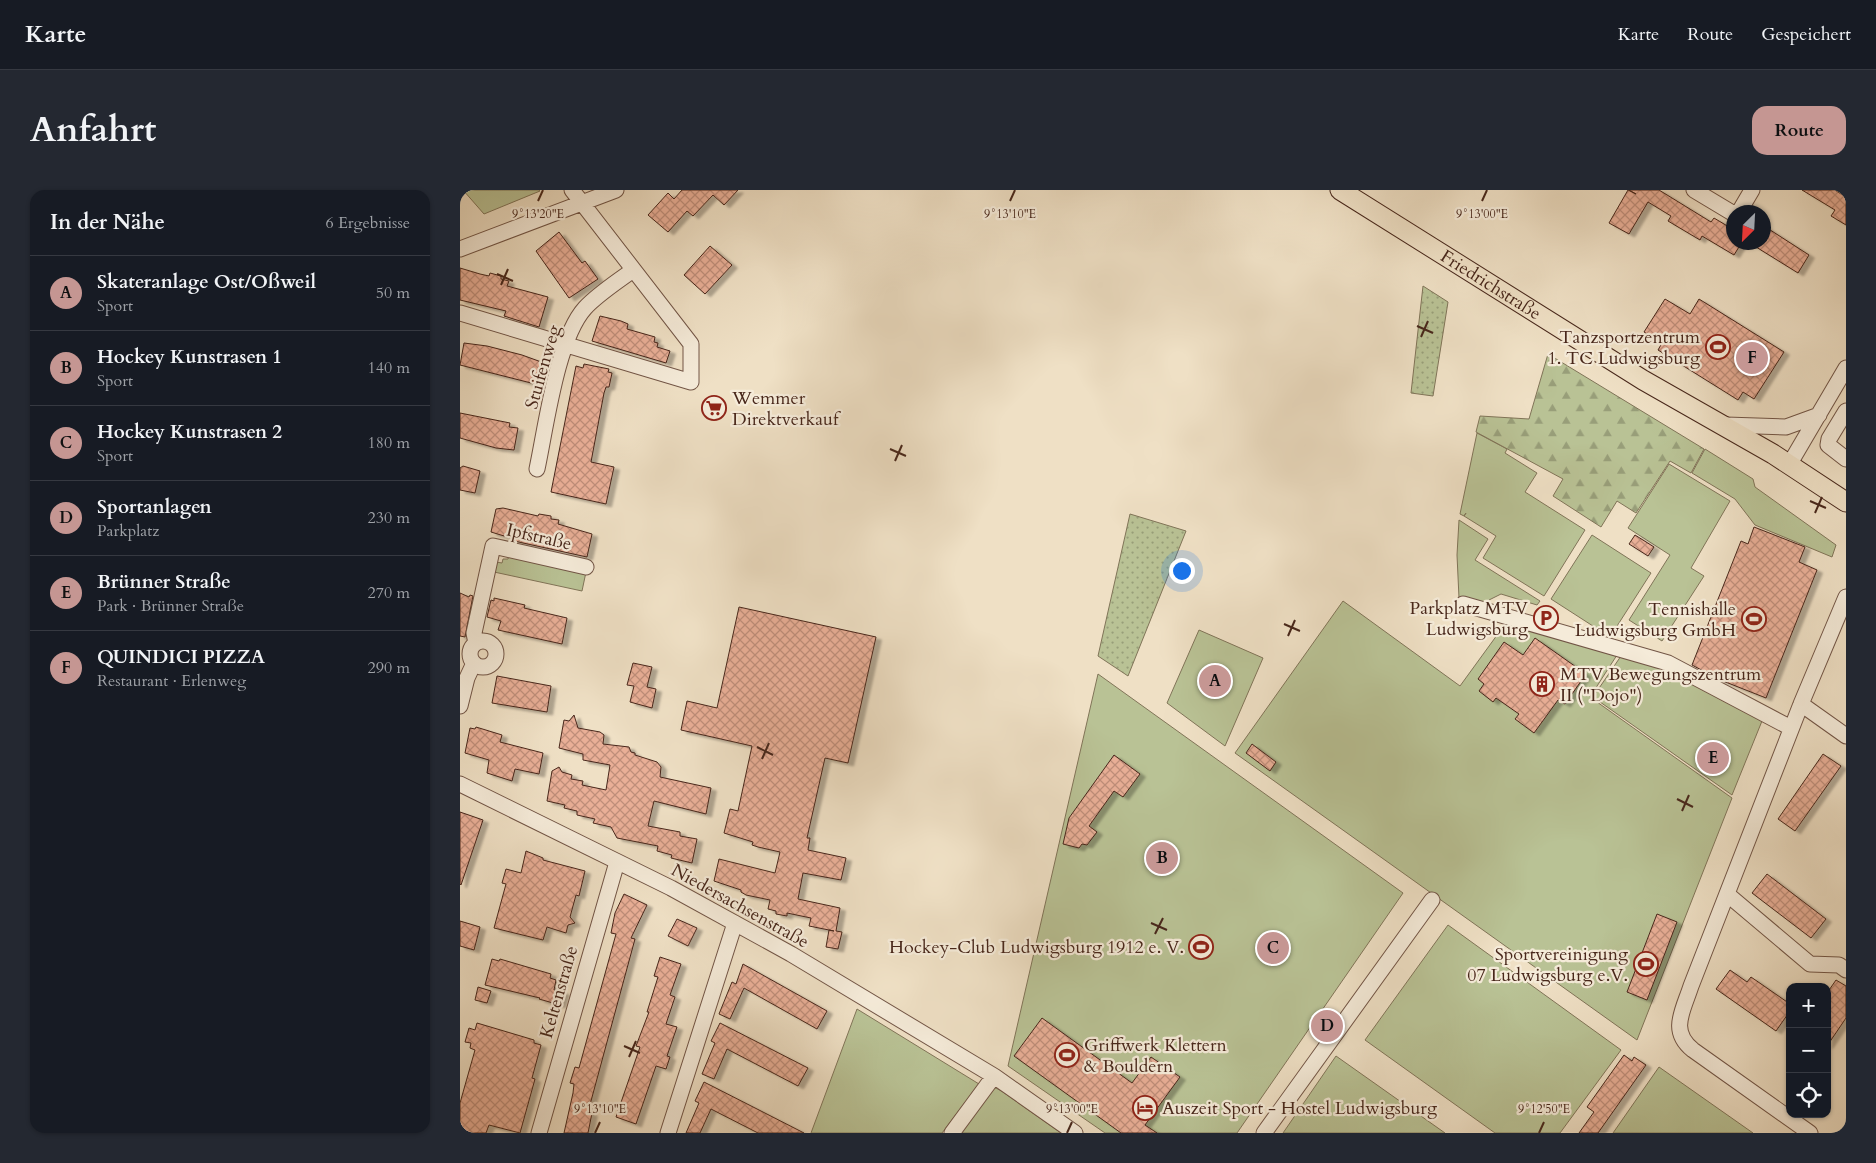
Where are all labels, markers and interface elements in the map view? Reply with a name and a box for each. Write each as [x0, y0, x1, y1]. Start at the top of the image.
text: Karte [25, 18, 86, 51]
text: Karte [1618, 22, 1659, 47]
text: Route [1687, 22, 1733, 47]
text: Gespeichert [1761, 22, 1851, 47]
text: Anfahrt [30, 106, 156, 154]
button: Route [1752, 106, 1846, 155]
north arrow [1726, 205, 1771, 250]
text: 9°13'20"E [512, 206, 564, 222]
text: 9°13'10"E [984, 206, 1036, 222]
text: 9°13'00"E [1456, 206, 1508, 222]
text: In der Nähe [50, 208, 165, 237]
text: 6 Ergebnisse [325, 212, 410, 234]
street label: Friedrichstraße [1436, 244, 1546, 326]
text: Skateranlage Ost/Oßweil [97, 269, 316, 295]
text: A [60, 282, 72, 304]
text: 50 m [376, 282, 410, 304]
text: Sport [97, 295, 133, 317]
street label: Stuifenweg [519, 321, 567, 412]
place label: Tanzsportzentrum 1. TC Ludwigsburg [1547, 325, 1701, 371]
sports icon: Tanzsportzentrum 1. TC Ludwigsburg [1705, 334, 1731, 360]
pin: F [1736, 339, 1768, 377]
text: Hockey Kunstrasen 1 [97, 344, 282, 370]
text: B [60, 357, 72, 379]
text: 140 m [368, 357, 410, 379]
text: Sport [97, 370, 133, 392]
place label: Wemmer Direktverkauf [731, 386, 842, 432]
supermarket icon: Wemmer Direktverkauf [701, 395, 727, 421]
text: Hockey Kunstrasen 2 [97, 419, 282, 445]
text: C [60, 432, 72, 454]
text: 180 m [368, 432, 410, 454]
text: Sport [97, 445, 133, 467]
text: Sportanlagen [97, 494, 212, 520]
text: D [59, 507, 73, 529]
text: 230 m [368, 507, 410, 529]
street label: Ipfstraße [504, 517, 574, 557]
text: Parkplatz [97, 520, 159, 542]
your location [1169, 558, 1195, 584]
text: Brünner Straße [97, 569, 231, 595]
text: E [61, 582, 71, 604]
text: 270 m [368, 582, 410, 604]
text: Park · Brünner Straße [97, 595, 244, 617]
place label: Parkplatz MTV Ludwigsburg [1409, 596, 1529, 642]
place label: Tennishalle Ludwigsburg GmbH [1575, 597, 1736, 643]
parking icon: Parkplatz MTV Ludwigsburg [1533, 605, 1559, 631]
sports icon: Tennishalle Ludwigsburg GmbH [1741, 606, 1767, 632]
text: QUINDICI PIZZA [97, 644, 265, 670]
text: F [61, 657, 71, 679]
text: 290 m [368, 657, 410, 679]
pin: A [1199, 662, 1231, 700]
place label: MTV Bewegungszentrum II ("Dojo") [1560, 662, 1762, 708]
text: Restaurant · Erlenweg [97, 670, 246, 692]
building icon: MTV Bewegungszentrum II ("Dojo") [1529, 671, 1555, 697]
pin: E [1697, 739, 1729, 777]
pin: B [1146, 839, 1178, 877]
street label: Niedersachsenstraße [667, 858, 813, 954]
pin: C [1257, 929, 1289, 967]
sports icon: Hockey-Club Ludwigsburg 1912 e. V. [1188, 934, 1214, 960]
place label: Hockey-Club Ludwigsburg 1912 e. V. [889, 935, 1184, 960]
place label: Sportvereinigung 07 Ludwigsburg e.V. [1467, 942, 1629, 988]
street label: Keltenstraße [534, 943, 584, 1041]
sports icon: Sportvereinigung 07 Ludwigsburg e.V. [1633, 951, 1659, 977]
map controls [1786, 983, 1831, 1118]
button: + [1786, 983, 1831, 1028]
pin: D [1311, 1007, 1343, 1045]
button: − [1786, 1028, 1831, 1073]
place label: Griffwerk Klettern & Bouldern [1084, 1033, 1228, 1079]
sports icon: Griffwerk Klettern & Bouldern [1054, 1042, 1080, 1068]
button: locate [1786, 1073, 1831, 1118]
hotel icon: Auszeit Sport - Hostel Ludwigsburg [1132, 1095, 1158, 1121]
place label: Auszeit Sport - Hostel Ludwigsburg [1162, 1096, 1438, 1121]
text: 9°13'10"E [574, 1101, 626, 1117]
text: 9°13'00"E [1046, 1101, 1098, 1117]
text: 9°12'50"E [1518, 1101, 1570, 1117]

